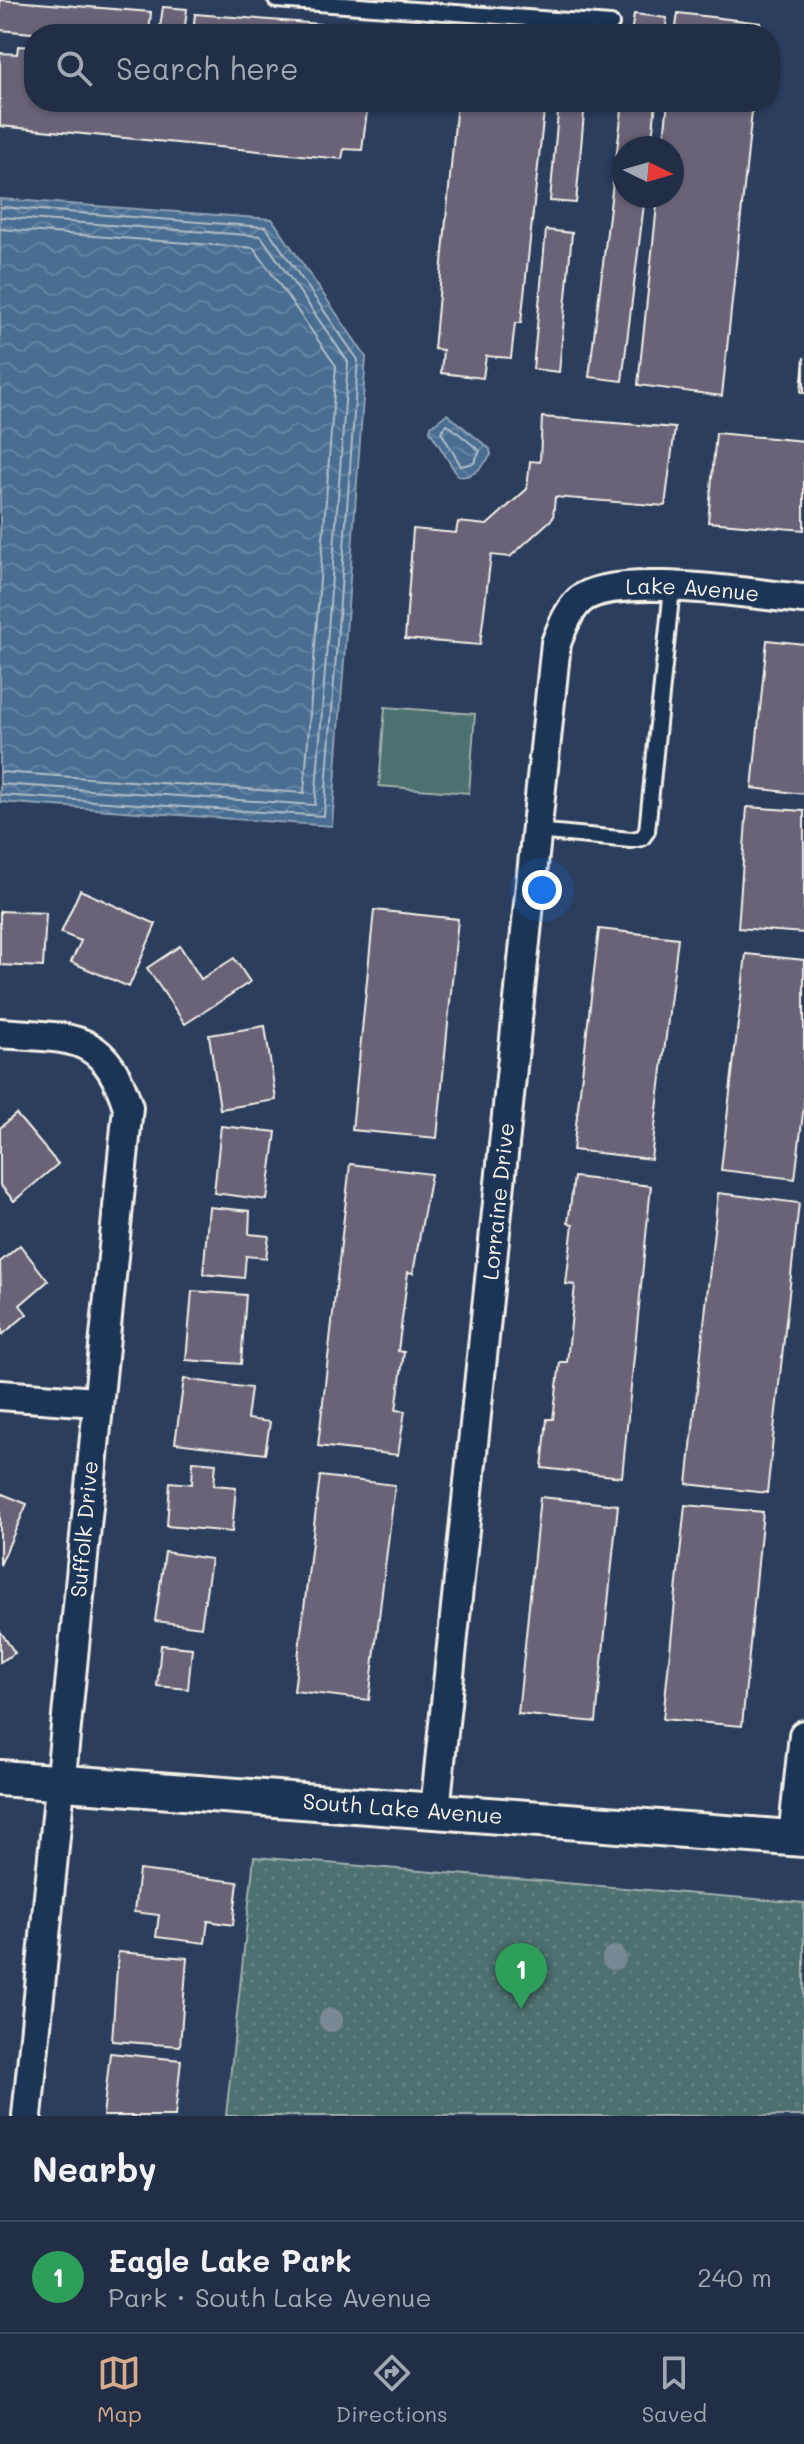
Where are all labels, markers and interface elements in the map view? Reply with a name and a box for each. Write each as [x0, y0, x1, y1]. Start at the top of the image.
search box [24, 24, 780, 112]
icon: search [52, 46, 96, 90]
text: Search here [116, 48, 299, 88]
north arrow [612, 136, 684, 208]
street label: Lake Avenue [625, 571, 761, 608]
your location [522, 870, 562, 910]
street label: Lorraine Drive [475, 1121, 520, 1281]
street label: Suffolk Drive [63, 1459, 104, 1598]
street label: South Lake Avenue [302, 1786, 504, 1830]
pin: 1 [495, 1943, 547, 2009]
text: Nearby [32, 2146, 157, 2191]
text: Eagle Lake Park [108, 2240, 352, 2280]
text: 1 [52, 2260, 64, 2294]
text: 240 m [697, 2260, 772, 2294]
text: Park · South Lake Avenue [108, 2280, 432, 2314]
tab: Map [97, 2351, 142, 2428]
tab: Directions [336, 2351, 448, 2428]
tab: Saved [642, 2351, 707, 2428]

